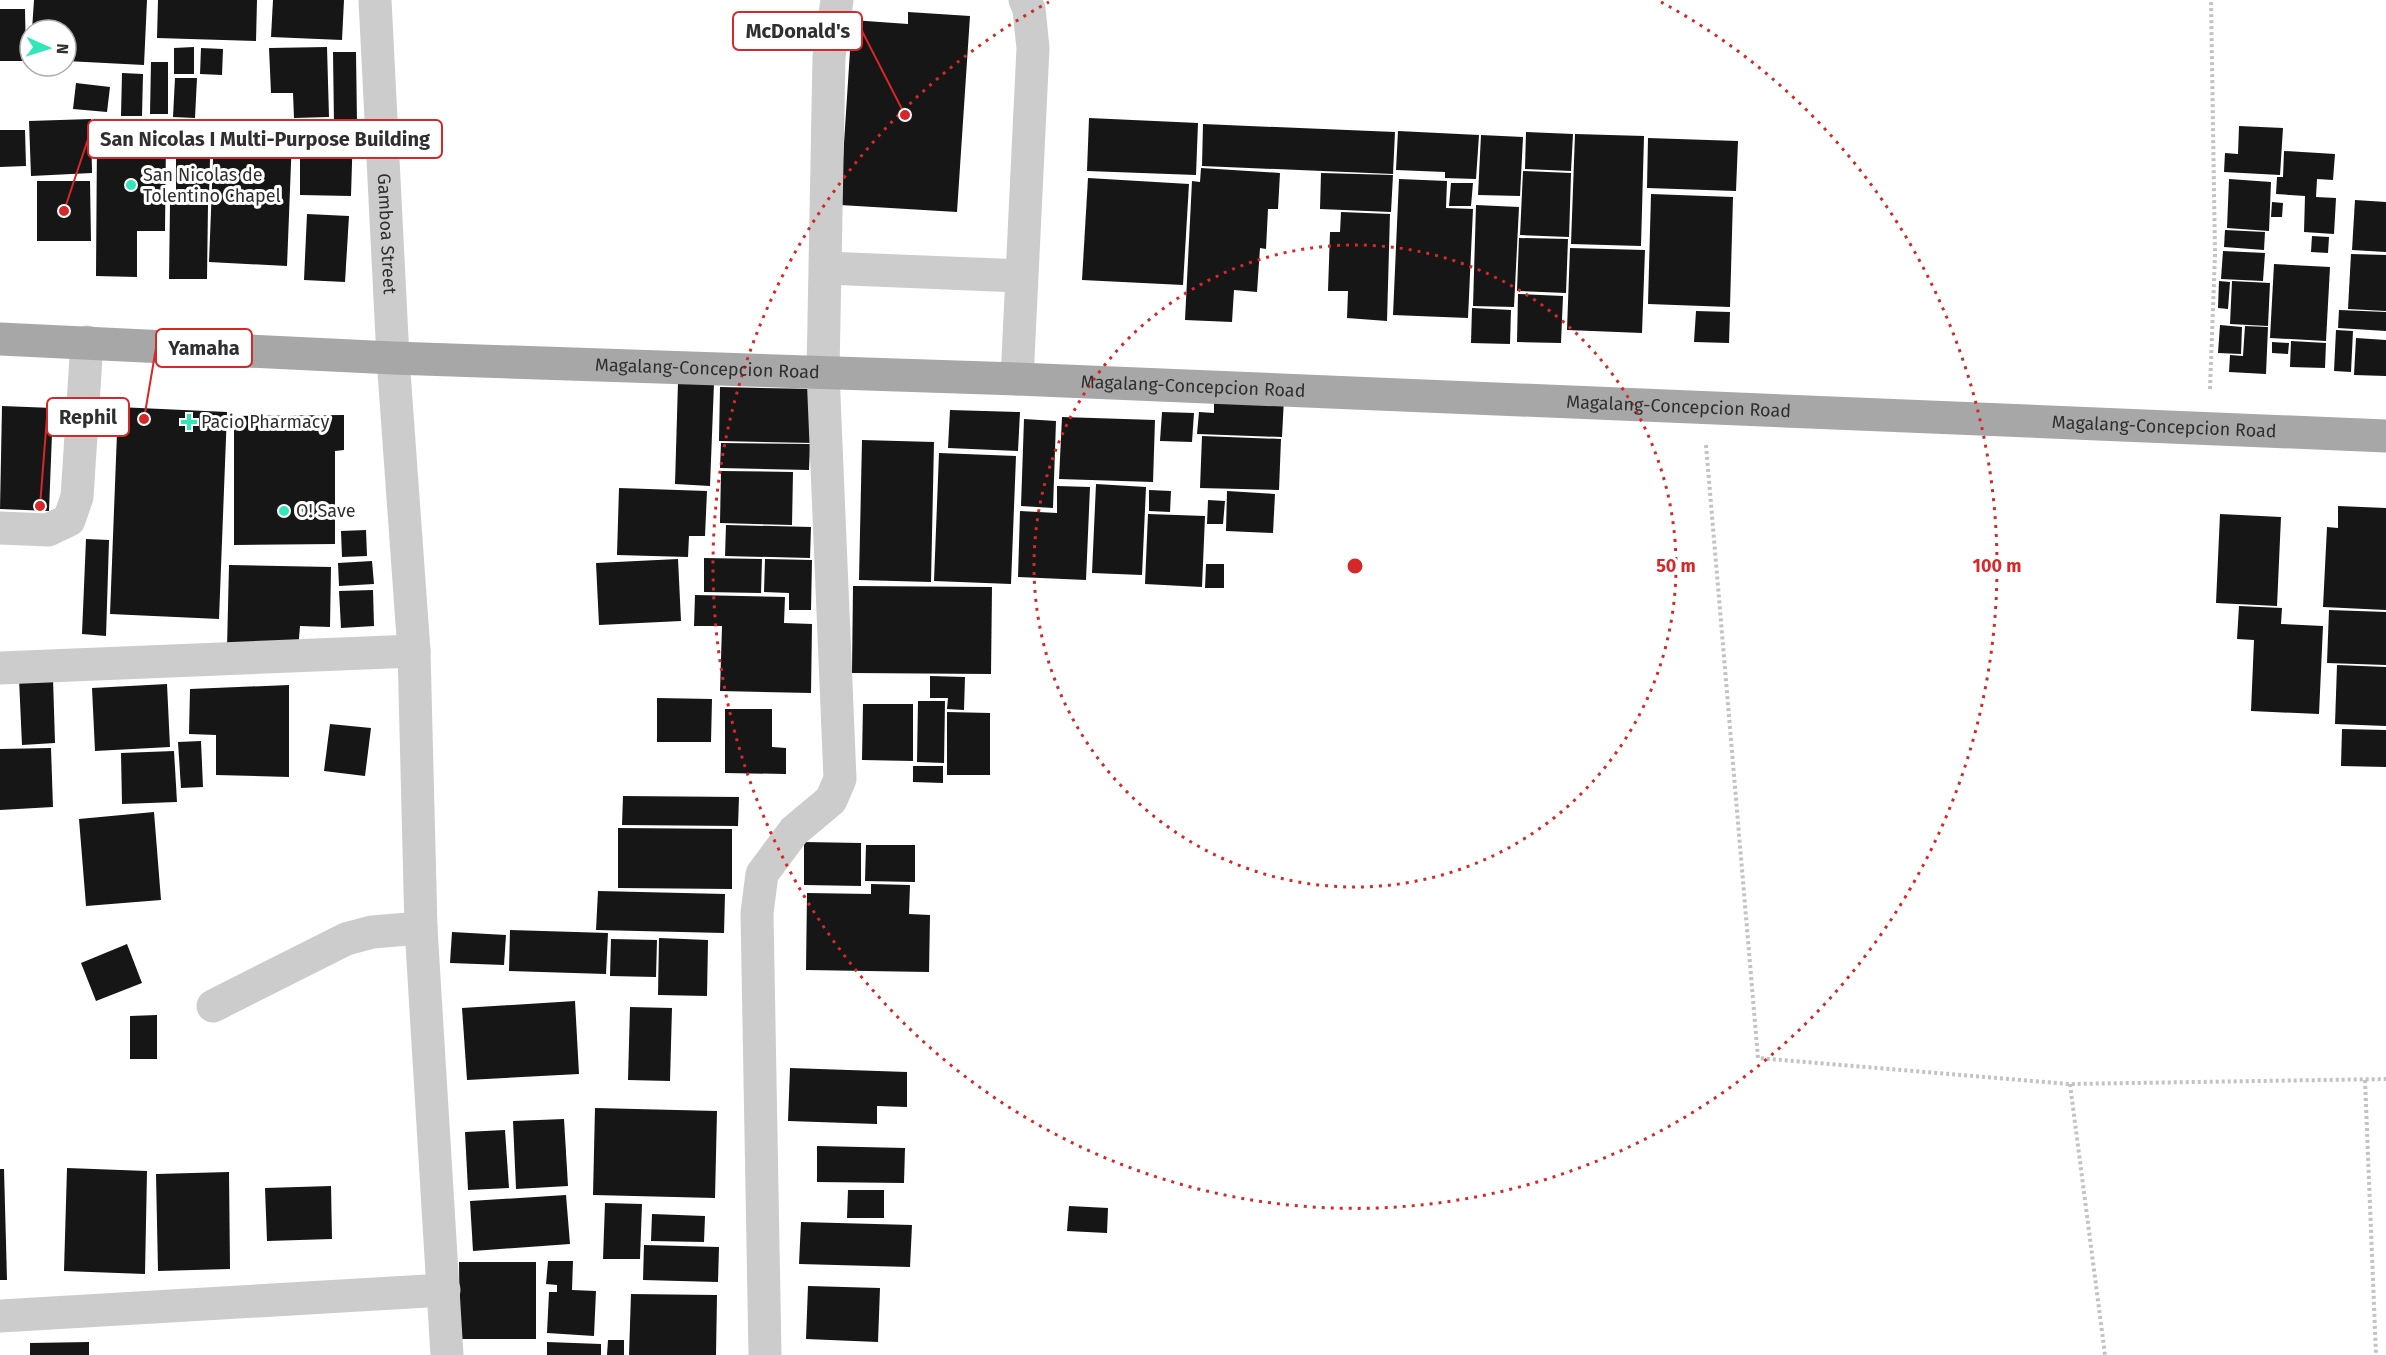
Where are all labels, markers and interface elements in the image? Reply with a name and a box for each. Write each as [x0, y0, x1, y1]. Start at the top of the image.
callout: McDonald's [733, 12, 862, 50]
north arrow [18, 18, 78, 78]
text: McDonald's [746, 19, 851, 43]
text: N [53, 43, 72, 55]
callout: San Nicolas I Multi-Purpose Building [88, 120, 442, 158]
text: San Nicolas I Multi-Purpose Building [100, 127, 431, 151]
place label: San Nicolas de Tolentino Chapel [143, 164, 281, 207]
street label: Gamboa Street [373, 173, 401, 295]
marker: San Nicolas de Tolentino Chapel [124, 178, 138, 192]
callout: Yamaha [156, 329, 252, 367]
text: Yamaha [167, 336, 240, 360]
street label: Magalang-Concepcion Road [595, 354, 820, 383]
street label: Magalang-Concepcion Road [1080, 371, 1306, 402]
street label: Magalang-Concepcion Road [1566, 391, 1791, 422]
callout: Rephil [47, 398, 129, 436]
text: Rephil [59, 405, 117, 429]
place label: Pacio Pharmacy [201, 411, 329, 433]
street label: Magalang-Concepcion Road [2051, 411, 2277, 442]
marker: Pacio Pharmacy [182, 415, 196, 429]
place label: O! Save [296, 500, 356, 522]
marker: O! Save [277, 504, 291, 518]
text: 50 m [1656, 555, 1696, 577]
text: 100 m [1973, 555, 2021, 577]
centre of rings [1345, 556, 1365, 576]

